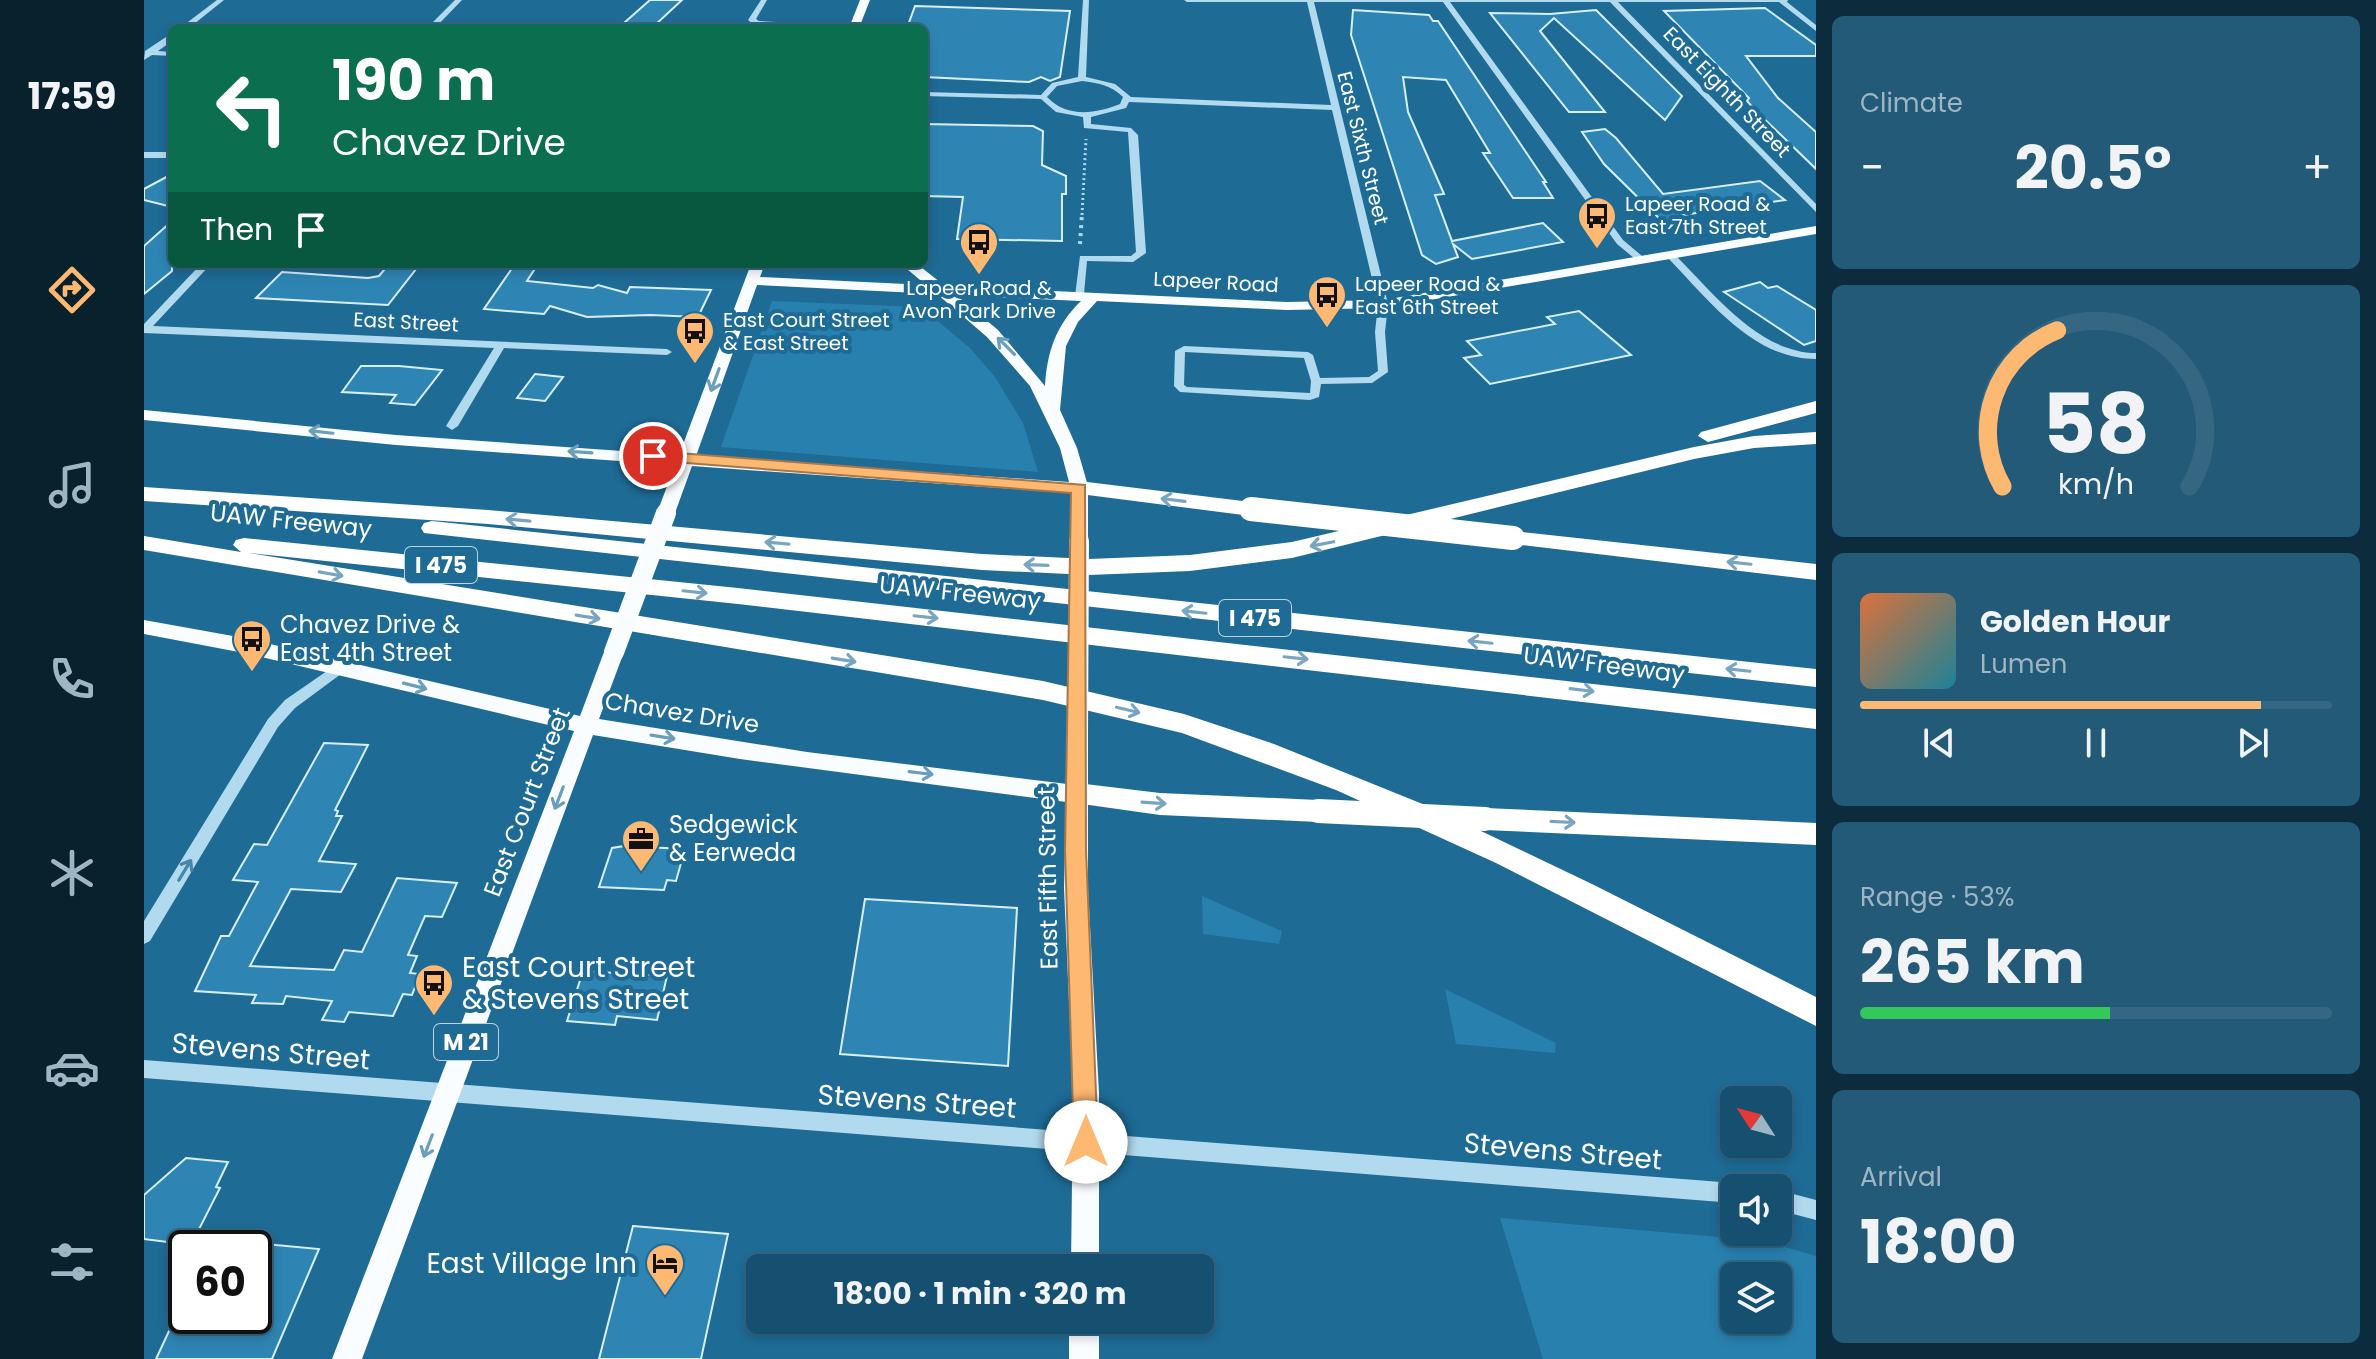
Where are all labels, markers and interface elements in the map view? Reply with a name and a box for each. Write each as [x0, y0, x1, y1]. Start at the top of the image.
street label: East Eighth Street [1657, 20, 1797, 164]
text: 190 m [332, 41, 495, 120]
icon: left [200, 56, 304, 160]
street label: East Sixth Street [1330, 68, 1396, 228]
text: 17:59 [28, 71, 116, 122]
text: Climate [1860, 85, 1963, 121]
text: Chavez Drive [332, 117, 566, 168]
text: 20.5° [2015, 126, 2172, 210]
text: − [1860, 137, 1884, 198]
text: + [2302, 137, 2332, 198]
place label: Lapeer Road & East 7th Street [1625, 190, 1771, 241]
bus stop icon: Lapeer Road & East 7th Street [1576, 195, 1618, 250]
text: Then [200, 208, 273, 251]
icon: arrive [289, 208, 333, 252]
bus stop icon: Lapeer Road & Avon Park Drive [958, 221, 1000, 276]
icon: directions [44, 262, 100, 318]
street label: Lapeer Road [1153, 265, 1279, 299]
place label: Lapeer Road & East 6th Street [1355, 270, 1501, 321]
place label: Lapeer Road & Avon Park Drive [902, 274, 1056, 325]
bus stop icon: Lapeer Road & East 6th Street [1306, 274, 1348, 329]
street label: East Street [353, 305, 459, 339]
place label: East Court Street & East Street [723, 306, 890, 357]
bus stop icon: East Court Street & East Street [674, 310, 716, 365]
one-way arrow [997, 336, 1016, 356]
text: 58 [2042, 365, 2150, 481]
one-way arrow [706, 367, 721, 392]
pin [619, 422, 687, 490]
one-way arrow [308, 425, 335, 440]
icon: arrive [631, 434, 675, 478]
one-way arrow [567, 444, 594, 459]
icon: music [44, 457, 100, 513]
text: km/h [2058, 464, 2134, 504]
one-way arrow [1161, 492, 1187, 507]
street label: UAW Freeway [209, 496, 374, 545]
one-way arrow [505, 512, 532, 527]
one-way arrow [764, 536, 791, 551]
one-way arrow [1310, 537, 1336, 552]
road number: I 475 [405, 547, 477, 583]
one-way arrow [1726, 555, 1752, 570]
one-way arrow [1023, 558, 1050, 573]
one-way arrow [318, 568, 344, 583]
street label: UAW Freeway [878, 568, 1043, 617]
one-way arrow [681, 584, 708, 599]
road number: I 475 [1219, 600, 1291, 636]
text: Golden Hour [1980, 600, 2170, 643]
one-way arrow [1181, 604, 1207, 619]
place label: Chavez Drive & East 4th Street [280, 608, 460, 669]
one-way arrow [575, 610, 600, 625]
one-way arrow [913, 610, 938, 625]
bus stop icon: Chavez Drive & East 4th Street [231, 618, 273, 673]
one-way arrow [1467, 635, 1494, 650]
street label: UAW Freeway [1521, 638, 1687, 691]
text: Lumen [1980, 646, 2067, 682]
icon: phone [44, 651, 100, 707]
one-way arrow [1282, 651, 1309, 666]
one-way arrow [831, 653, 857, 668]
one-way arrow [1726, 662, 1752, 677]
one-way arrow [402, 680, 428, 695]
one-way arrow [1568, 683, 1595, 698]
street label: Chavez Drive [602, 684, 762, 741]
street label: East Court Street [475, 703, 578, 901]
one-way arrow [1114, 703, 1140, 718]
icon: previous [1917, 721, 1961, 765]
icon: pause [2074, 721, 2118, 765]
icon: next [2231, 721, 2275, 765]
one-way arrow [650, 731, 675, 746]
one-way arrow [908, 766, 933, 781]
one-way arrow [551, 785, 565, 810]
street label: East Fifth Street [1029, 786, 1066, 970]
one-way arrow [1140, 796, 1167, 811]
place label: Sedgewick & Eerweda [669, 808, 798, 869]
one-way arrow [1549, 815, 1576, 830]
office icon: Sedgewick & Eerweda [620, 818, 662, 873]
icon: climate [44, 845, 100, 901]
one-way arrow [177, 859, 193, 882]
text: Range · 53% [1860, 879, 2015, 915]
text: 265 km [1860, 920, 2085, 1004]
place label: East Court Street & Stevens Street [462, 948, 695, 1019]
bus stop icon: East Court Street & Stevens Street [413, 962, 455, 1017]
street label: Stevens Street [170, 1023, 372, 1080]
road number: M 21 [434, 1024, 498, 1060]
icon: car [44, 1040, 100, 1096]
street label: Stevens Street [816, 1075, 1018, 1128]
north arrow [1720, 1086, 1792, 1158]
map controls [1720, 1086, 1792, 1334]
position arrow [1044, 1100, 1128, 1184]
street label: Stevens Street [1462, 1123, 1664, 1180]
one-way arrow [420, 1133, 434, 1158]
text: Arrival [1860, 1159, 1942, 1195]
button: sound [1720, 1174, 1792, 1246]
text: 18:00 [1860, 1200, 2017, 1284]
speed limit sign: 60 [168, 1230, 272, 1334]
icon: filters [44, 1234, 100, 1290]
hotel icon: East Village Inn [644, 1242, 686, 1297]
place label: East Village Inn [426, 1244, 637, 1283]
button: layers [1720, 1262, 1792, 1334]
text: 18:00 · 1 min · 320 m [833, 1272, 1127, 1315]

